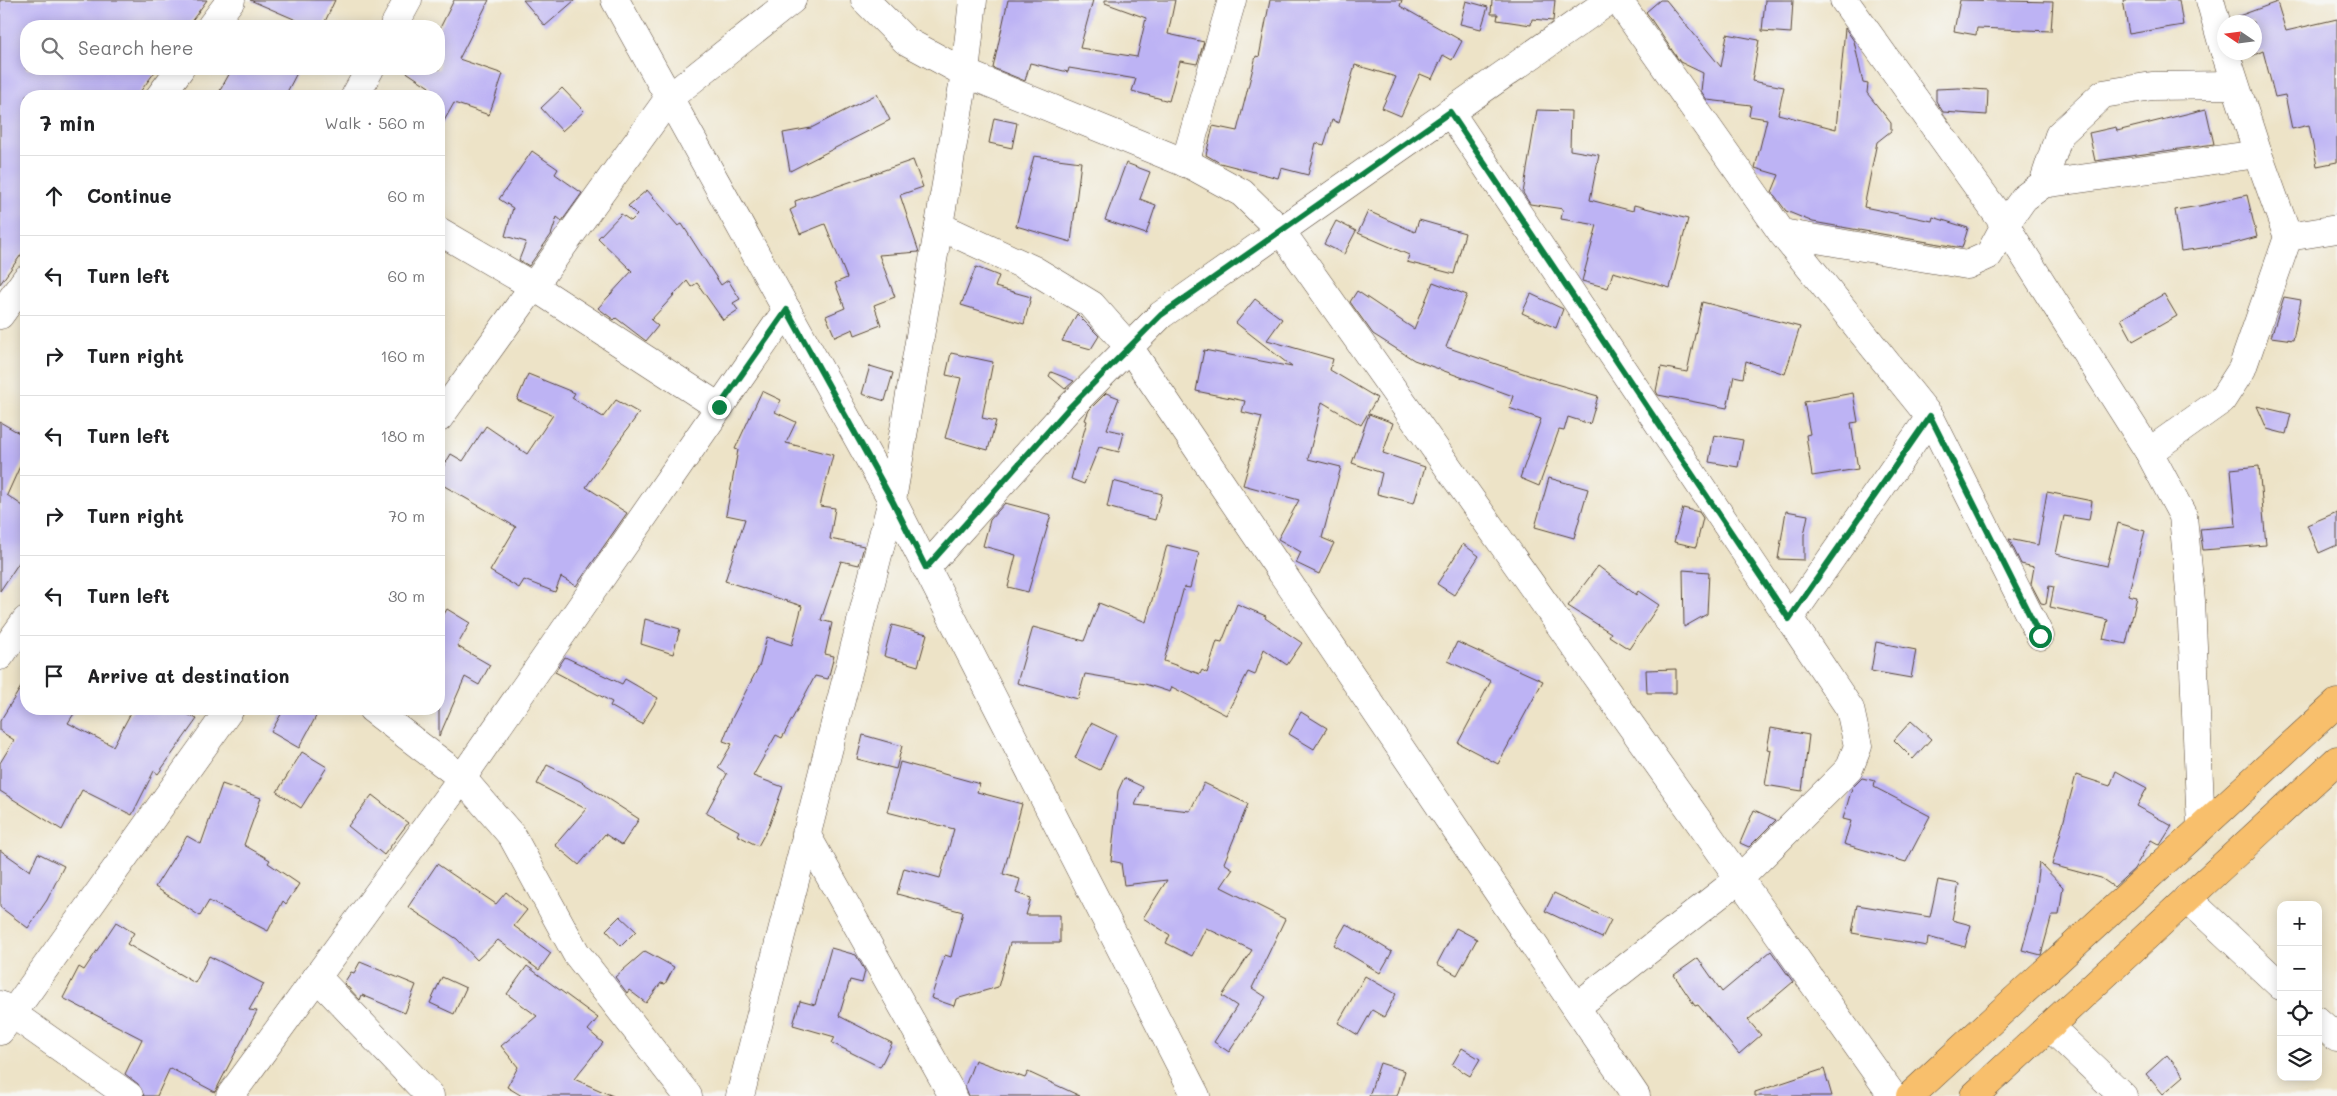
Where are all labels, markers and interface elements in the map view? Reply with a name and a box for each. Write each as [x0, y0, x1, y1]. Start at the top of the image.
north arrow [2217, 15, 2262, 60]
search box [20, 20, 445, 75]
icon: search [38, 34, 66, 62]
text: Search here [78, 35, 194, 60]
text: 7 min [40, 109, 95, 136]
text: Walk · 560 m [325, 112, 425, 133]
icon: ahead [40, 182, 68, 210]
text: Continue [87, 183, 172, 208]
text: 60 m [388, 185, 425, 206]
icon: left [40, 262, 68, 290]
text: Turn left [87, 263, 170, 288]
text: 60 m [388, 265, 425, 286]
icon: right [40, 342, 68, 370]
text: Turn right [87, 343, 184, 368]
text: 160 m [380, 345, 425, 366]
route end [708, 396, 731, 419]
icon: left [40, 422, 68, 450]
text: Turn left [87, 423, 170, 448]
text: 180 m [380, 425, 425, 446]
icon: right [40, 502, 68, 530]
text: Turn right [87, 503, 184, 528]
text: 70 m [388, 505, 425, 526]
icon: left [40, 582, 68, 610]
text: Turn left [87, 583, 170, 608]
text: 30 m [388, 585, 425, 606]
route start [2029, 625, 2052, 648]
icon: arrive [40, 662, 68, 690]
text: Arrive at destination [87, 663, 290, 688]
map controls [2277, 901, 2322, 1081]
button: + [2277, 901, 2322, 946]
button: − [2277, 946, 2322, 991]
button: locate [2277, 991, 2322, 1036]
button: layers [2277, 1036, 2322, 1081]

